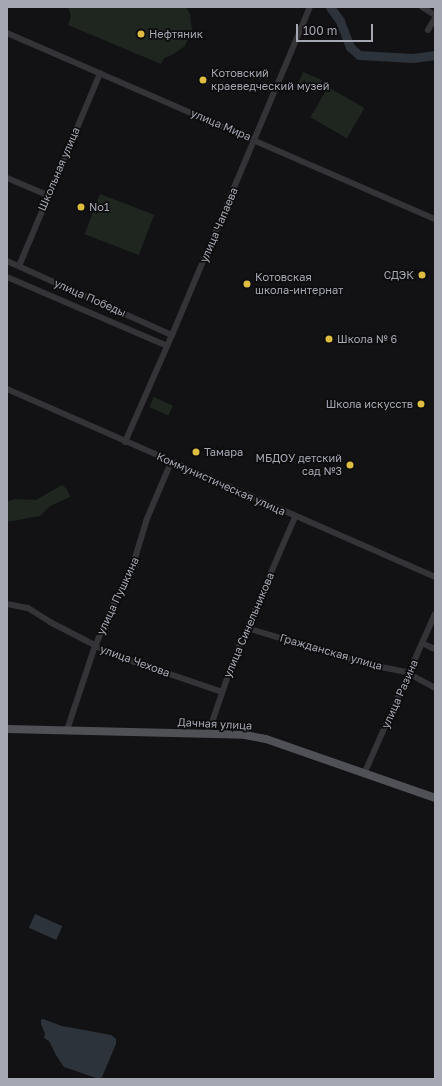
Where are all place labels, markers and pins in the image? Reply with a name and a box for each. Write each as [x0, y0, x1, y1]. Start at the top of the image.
place label: Нефтяник [149, 27, 203, 41]
marker: Нефтяник [136, 29, 146, 39]
place label: Котовский краеведческий музей [211, 67, 329, 93]
marker: Котовский краеведческий музей [198, 75, 208, 85]
place label: No1 [89, 200, 109, 214]
marker: No1 [76, 202, 86, 212]
place label: СДЭК [384, 268, 414, 282]
marker: СДЭК [417, 270, 427, 280]
place label: Котовская школа-интернат [255, 271, 343, 297]
marker: Котовская школа-интернат [242, 279, 252, 289]
place label: Школа № 6 [337, 332, 397, 346]
marker: Школа № 6 [324, 334, 334, 344]
place label: Школа искусств [326, 397, 413, 411]
marker: Школа искусств [416, 399, 426, 409]
place label: Тамара [204, 445, 243, 459]
marker: Тамара [191, 447, 201, 457]
place label: МБДОУ детский сад №3 [255, 452, 342, 478]
marker: МБДОУ детский сад №3 [345, 460, 355, 470]

